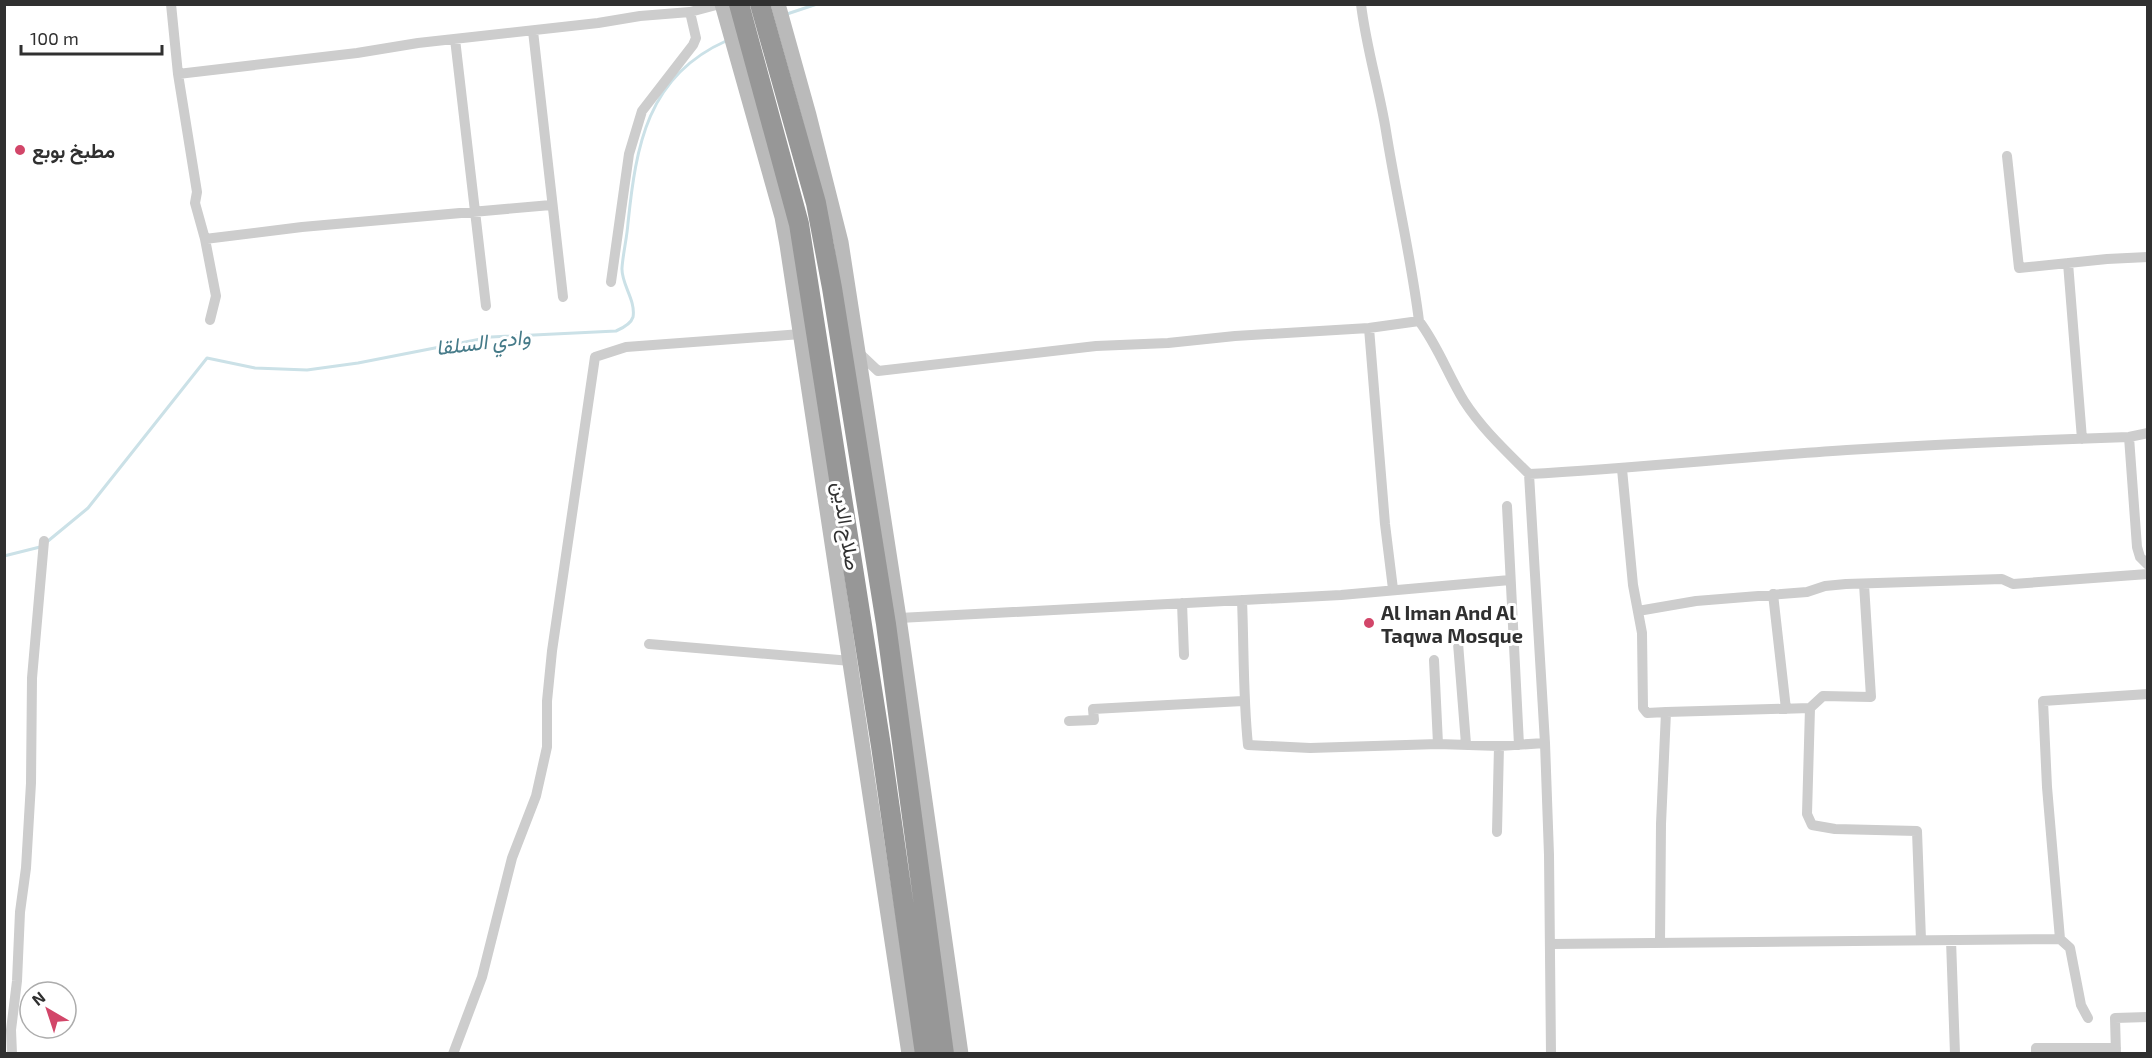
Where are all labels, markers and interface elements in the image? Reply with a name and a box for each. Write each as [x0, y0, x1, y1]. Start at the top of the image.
scale bar [21, 18, 162, 56]
text: 100 m [30, 27, 79, 49]
place label: مطبخ بوبع [32, 138, 115, 165]
marker: مطبخ بوبع [13, 143, 27, 157]
water label: وادي السلقا [434, 323, 533, 365]
street label: صلاح الدين [825, 480, 866, 572]
place label: Al Iman And Al Taqwa Mosque [1381, 600, 1523, 647]
marker: Al Iman And Al Taqwa Mosque [1362, 616, 1376, 630]
north arrow [18, 980, 78, 1040]
text: N [28, 987, 49, 1009]

